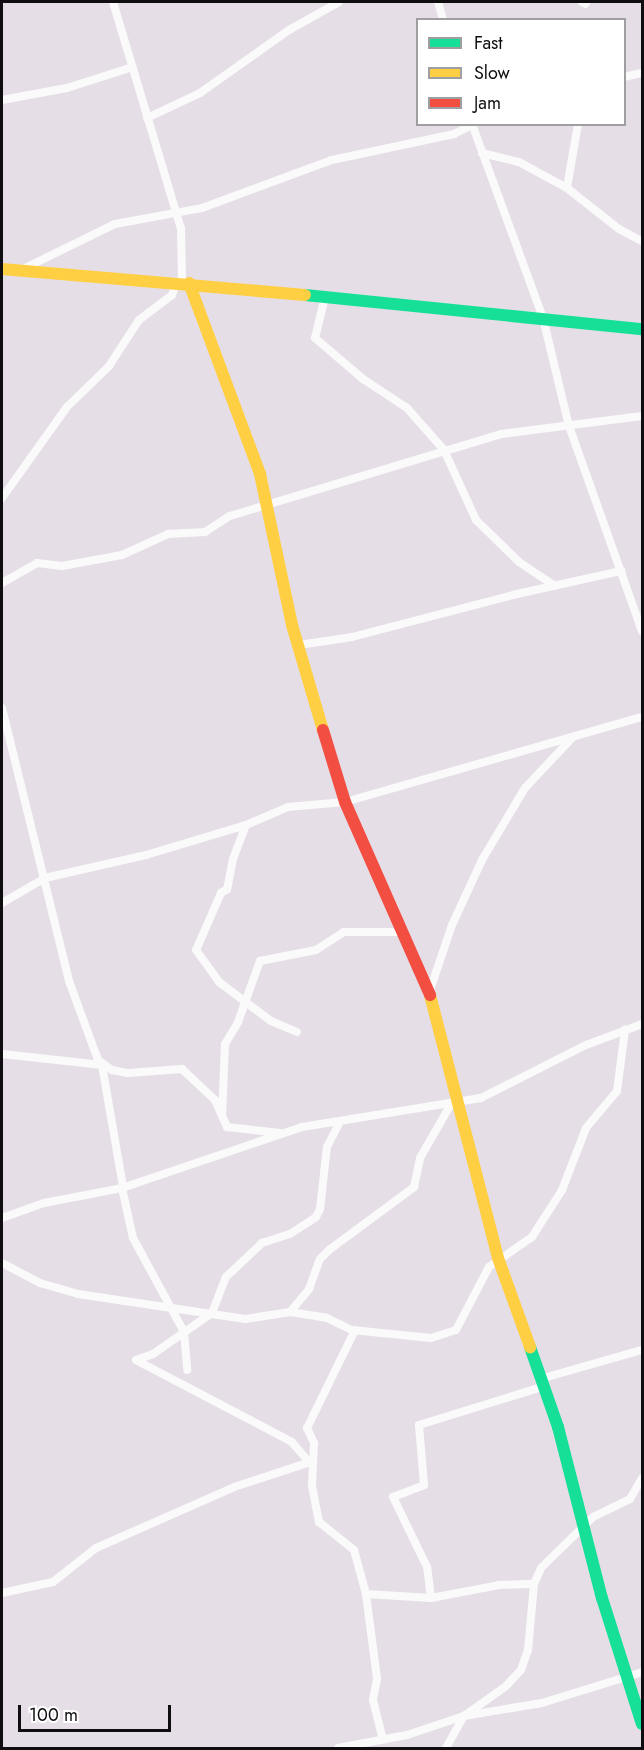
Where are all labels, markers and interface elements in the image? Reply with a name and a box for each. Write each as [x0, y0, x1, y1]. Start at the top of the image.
legend [416, 18, 626, 126]
text: Fast [474, 30, 503, 56]
text: Slow [474, 60, 510, 86]
text: Jam [474, 90, 501, 116]
scale bar [21, 1693, 174, 1731]
text: 100 m [29, 1702, 78, 1728]

